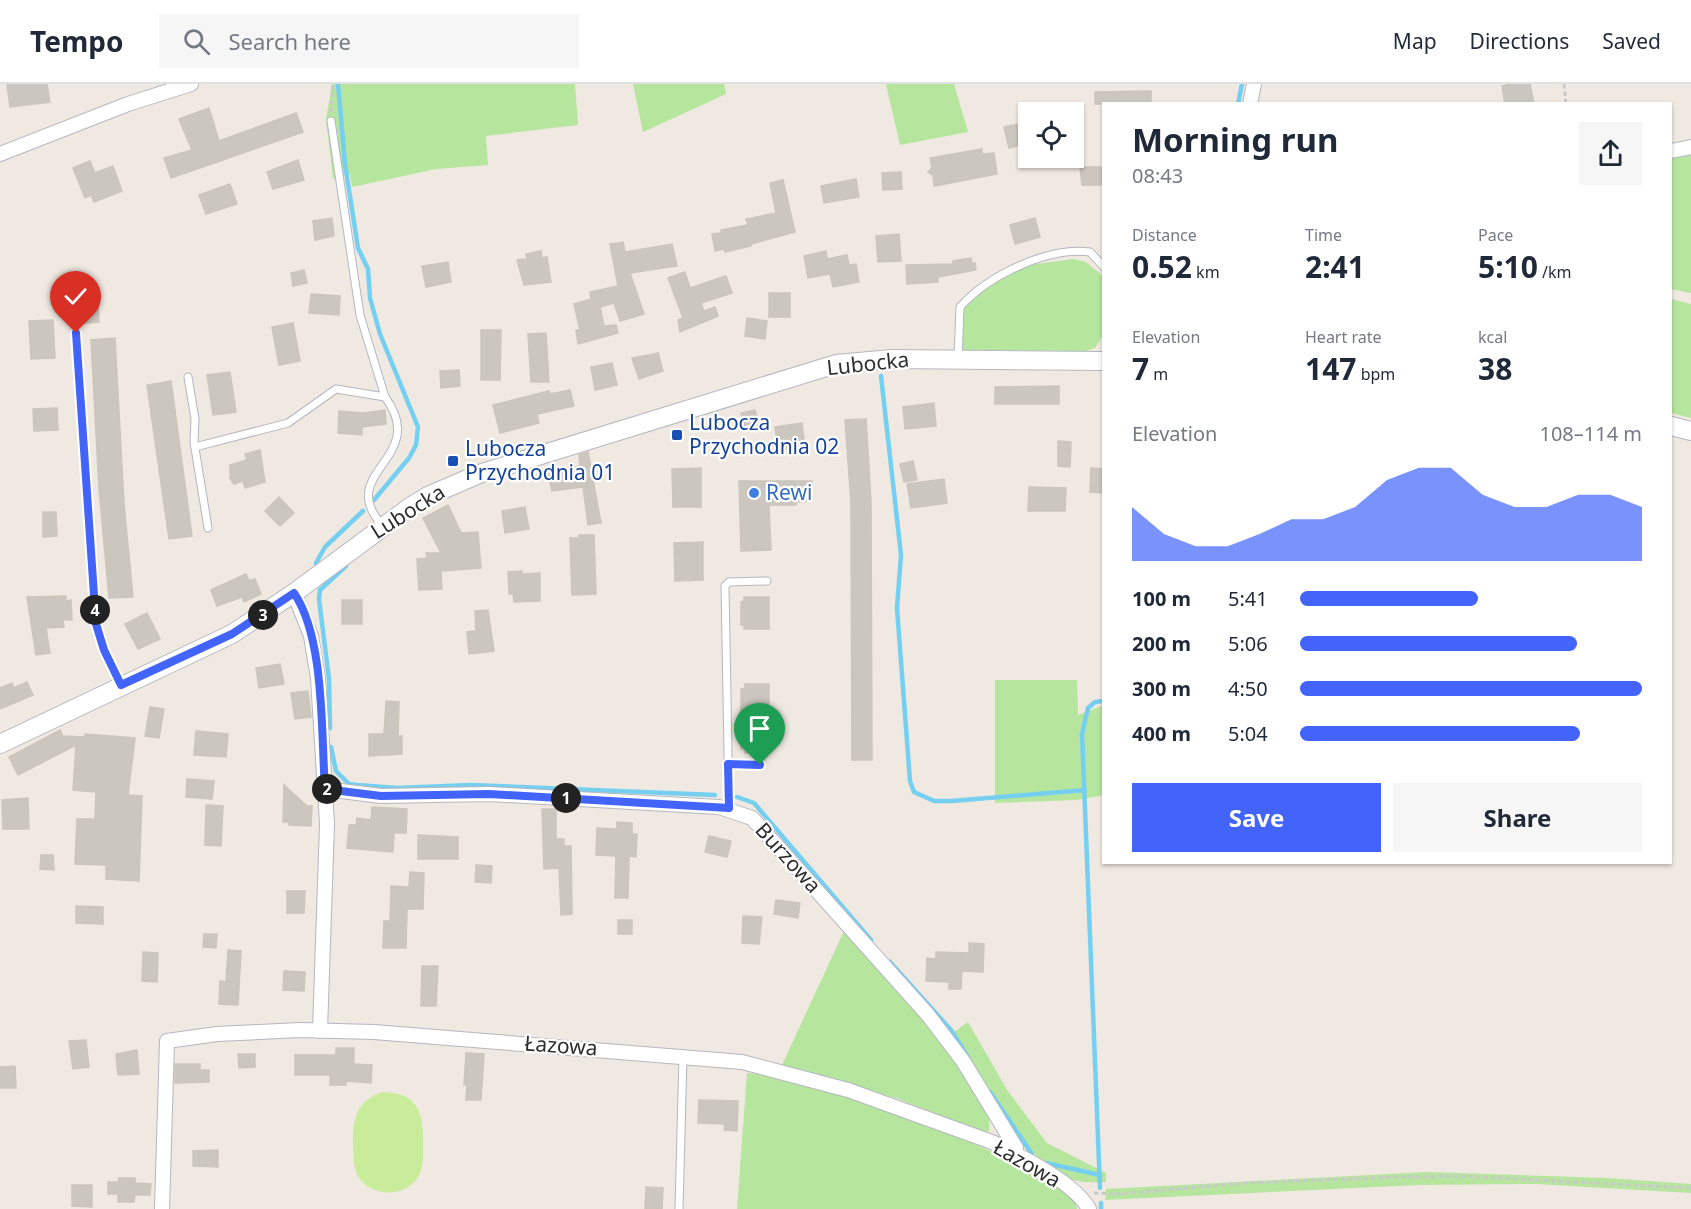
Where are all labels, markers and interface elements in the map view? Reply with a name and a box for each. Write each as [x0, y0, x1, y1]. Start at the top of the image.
search box [159, 14, 579, 68]
text: Tempo [30, 22, 123, 60]
icon: search [180, 25, 213, 58]
text: Search here [228, 26, 351, 56]
text: Map [1393, 27, 1437, 55]
text: Directions [1470, 27, 1569, 55]
text: Saved [1602, 27, 1661, 55]
map controls [1018, 102, 1084, 168]
button: locate [1018, 102, 1084, 168]
text: Morning run [1132, 117, 1338, 162]
button: share [1579, 122, 1642, 185]
text: 08:43 [1132, 162, 1183, 189]
text: Distance [1132, 224, 1197, 246]
text: Time [1305, 224, 1342, 246]
text: Pace [1478, 224, 1513, 246]
text: 0.52 [1132, 246, 1192, 287]
text: 2:41 [1305, 246, 1365, 287]
text: 5:10 [1478, 246, 1538, 287]
text: km [1192, 261, 1220, 283]
text: /km [1538, 261, 1572, 283]
pin [50, 271, 101, 333]
icon: check [59, 280, 92, 313]
text: Elevation [1132, 326, 1200, 348]
text: Heart rate [1305, 326, 1381, 348]
text: kcal [1478, 326, 1507, 348]
street label: Lubocka [825, 345, 910, 381]
text: 7 [1132, 348, 1149, 389]
text: 147 [1305, 348, 1356, 389]
text: 38 [1478, 348, 1512, 389]
text: m [1149, 363, 1168, 385]
text: bpm [1356, 363, 1395, 385]
place label: Lubocza Przychodnia 02 [689, 408, 839, 460]
text: Elevation [1132, 420, 1217, 447]
text: 108–114 m [1539, 420, 1642, 447]
marker: Lubocza Przychodnia 02 [670, 428, 684, 442]
place label: Lubocza Przychodnia 01 [465, 434, 615, 486]
marker: Lubocza Przychodnia 01 [446, 454, 460, 468]
street label: Lubocka [365, 477, 450, 545]
place label: Rewi [766, 478, 812, 506]
marker: Rewi [747, 486, 761, 500]
text: 100 m [1132, 585, 1191, 612]
text: 5:41 [1228, 585, 1268, 612]
pin: 4 [80, 595, 110, 625]
text: 4 [90, 599, 100, 621]
pin: 3 [248, 600, 278, 630]
text: 3 [258, 604, 268, 626]
text: 200 m [1132, 630, 1191, 657]
text: 5:06 [1228, 630, 1268, 657]
text: 300 m [1132, 675, 1191, 702]
text: 4:50 [1228, 675, 1268, 702]
pin [734, 703, 785, 765]
icon: arrive [743, 712, 776, 745]
text: 400 m [1132, 720, 1191, 747]
text: 5:04 [1228, 720, 1268, 747]
pin: 2 [312, 774, 342, 804]
text: 2 [322, 778, 332, 800]
pin: 1 [551, 783, 581, 813]
button: Save [1132, 783, 1381, 852]
button: Share [1393, 783, 1642, 852]
text: 1 [561, 787, 571, 809]
street label: Burzowa [750, 816, 828, 899]
street label: Łazowa [524, 1028, 599, 1062]
street label: Łazowa [989, 1133, 1066, 1194]

